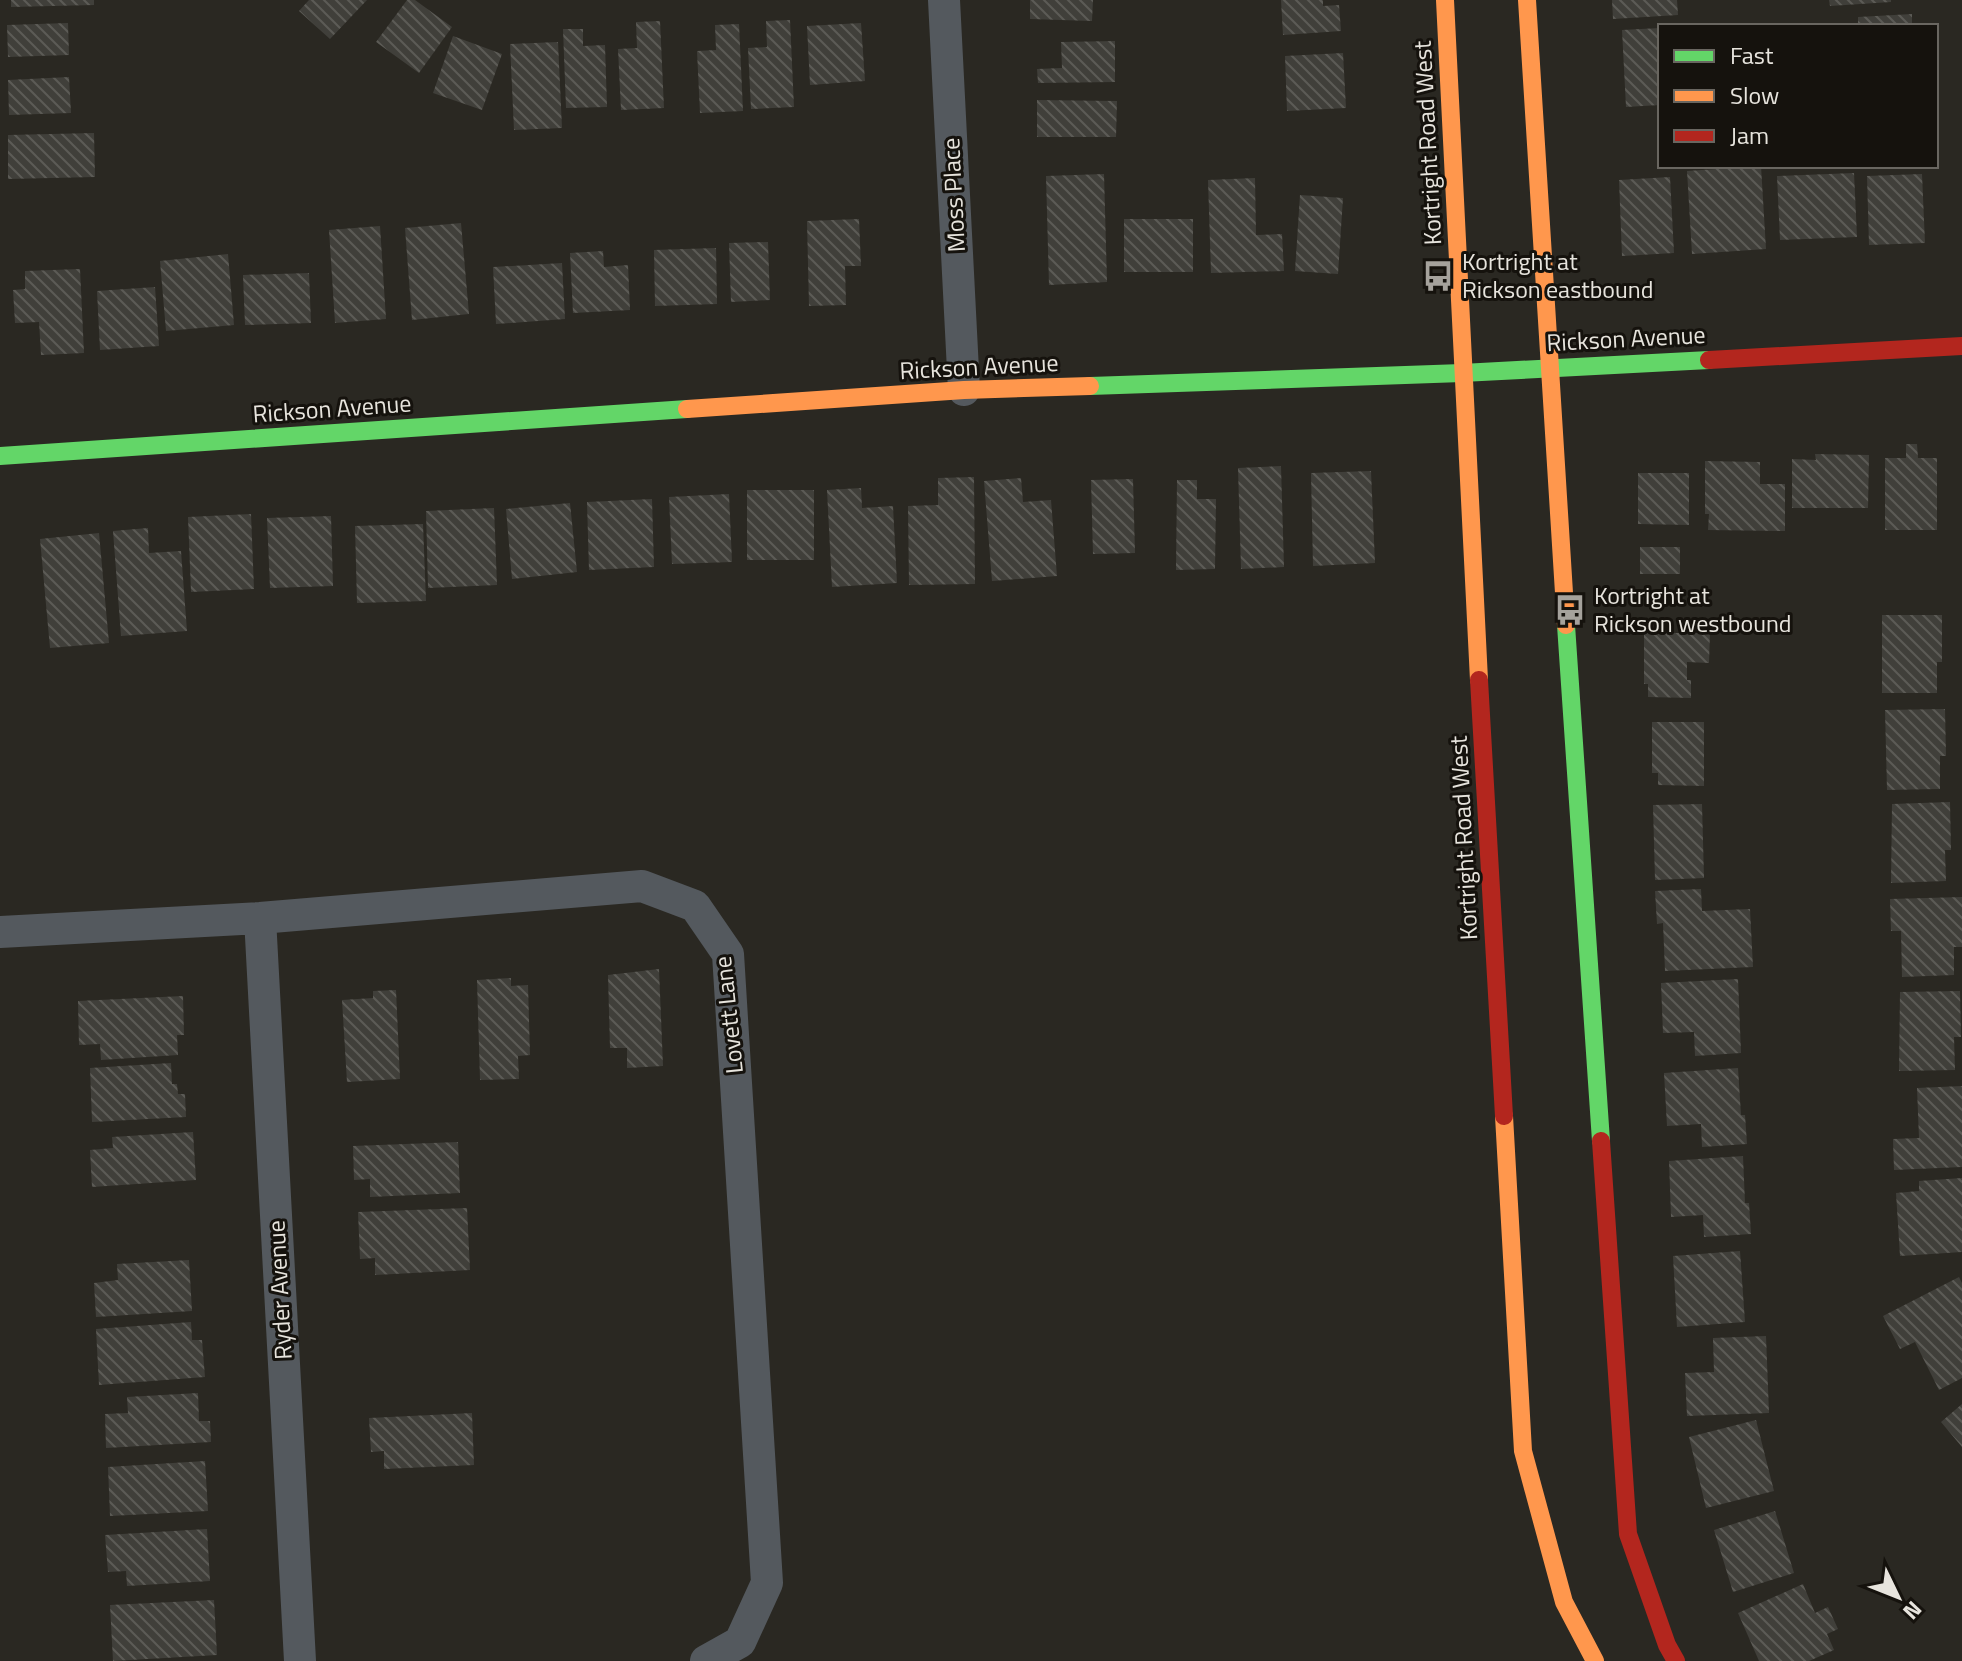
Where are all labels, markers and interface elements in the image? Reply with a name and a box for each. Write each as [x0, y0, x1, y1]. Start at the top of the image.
legend [1658, 24, 1938, 168]
text: Fast [1730, 37, 1774, 73]
street label: Kortright Road West [1404, 39, 1450, 246]
text: Slow [1730, 77, 1779, 113]
text: Jam [1730, 117, 1769, 153]
street label: Moss Place [932, 137, 974, 253]
place label: Kortright at Rickson eastbound [1462, 243, 1653, 307]
bus stop icon: Kortright at Rickson eastbound [1421, 259, 1455, 293]
street label: Rickson Avenue [1546, 316, 1706, 360]
street label: Rickson Avenue [899, 344, 1059, 388]
street label: Rickson Avenue [251, 384, 413, 432]
place label: Kortright at Rickson westbound [1594, 577, 1792, 641]
bus stop icon: Kortright at Rickson westbound [1553, 593, 1587, 627]
street label: Kortright Road West [1440, 734, 1486, 941]
street label: Lovett Lane [704, 955, 752, 1076]
street label: Ryder Avenue [257, 1219, 301, 1361]
north arrow [1858, 1557, 1938, 1637]
text: N [1895, 1593, 1930, 1628]

